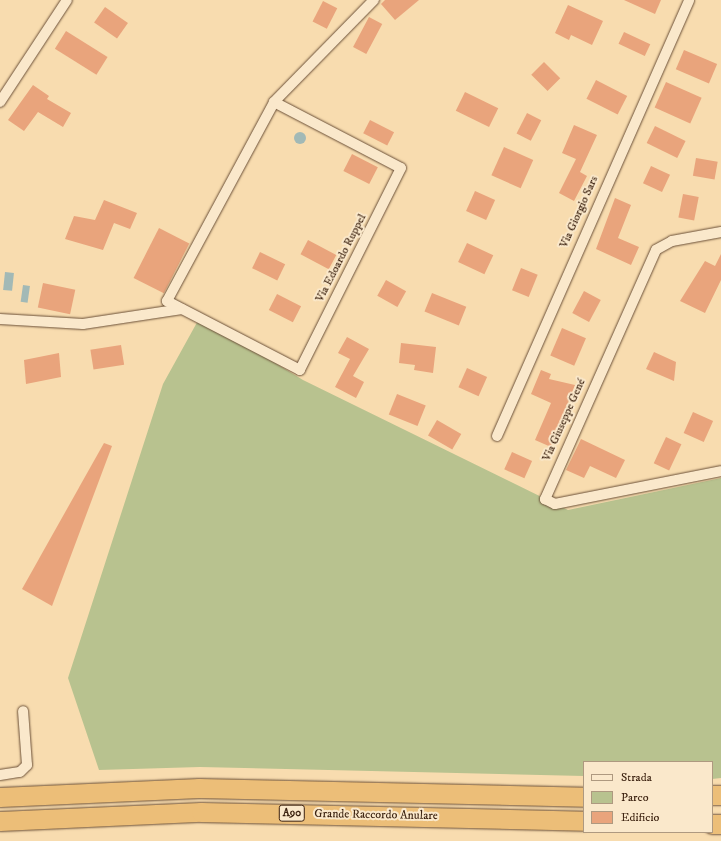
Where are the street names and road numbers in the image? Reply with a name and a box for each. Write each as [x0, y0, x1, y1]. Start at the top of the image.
street label: Via Giorgio Sars [557, 174, 601, 250]
street label: Via Edoardo Ruppel [313, 212, 369, 304]
street label: Via Giuseppe Gené [539, 377, 589, 463]
road number: A90 [278, 804, 306, 822]
street label: Grande Raccordo Anulare [314, 807, 438, 823]

